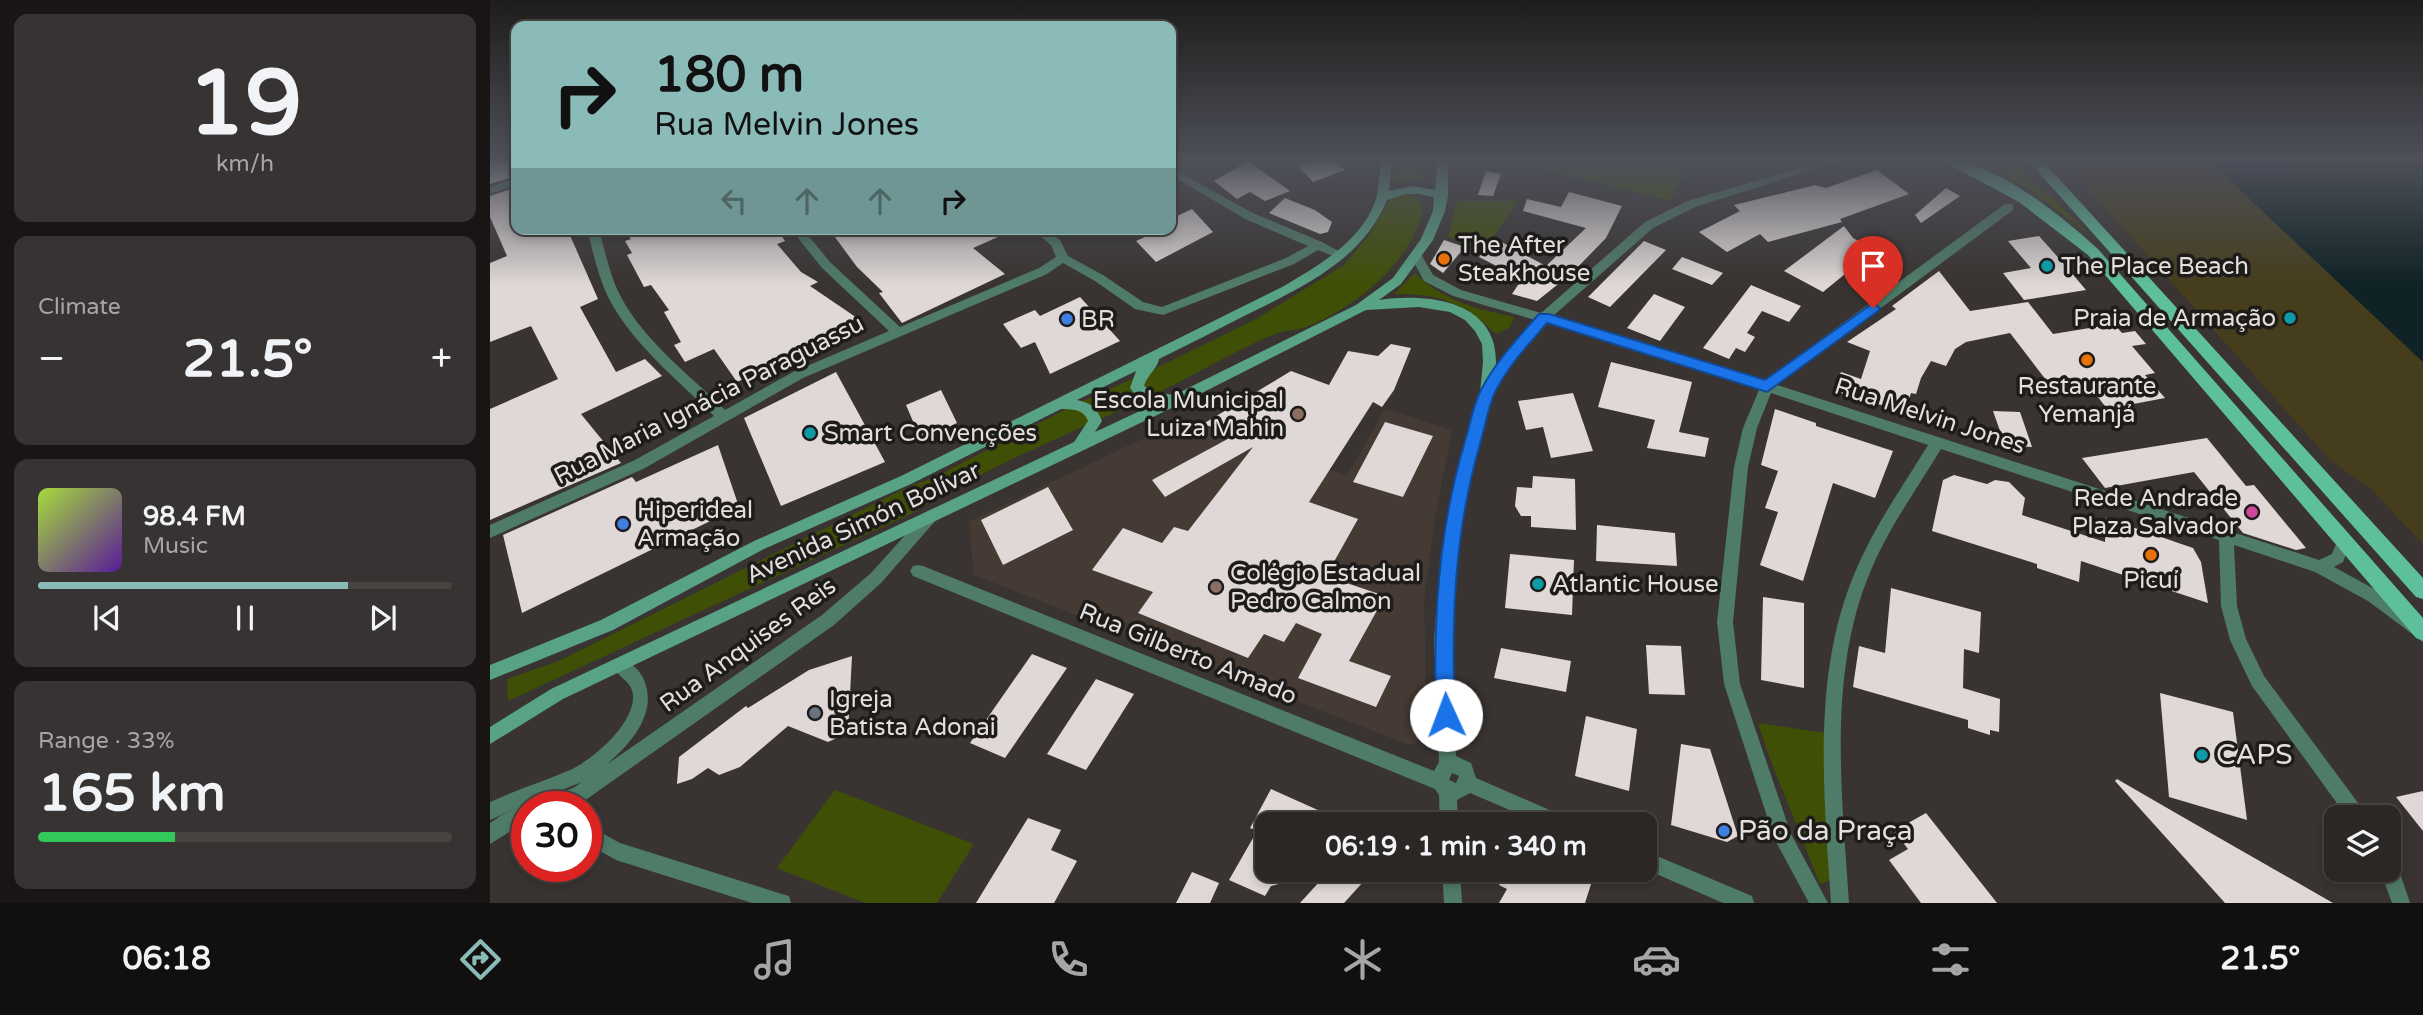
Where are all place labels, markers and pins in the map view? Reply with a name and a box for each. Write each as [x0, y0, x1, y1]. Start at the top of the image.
place label: The After Steakhouse [1458, 231, 1590, 288]
pin [1843, 236, 1903, 308]
marker: The After Steakhouse [1436, 251, 1452, 267]
place label: The Place Beach [2061, 252, 2249, 281]
marker: The Place Beach [2039, 258, 2055, 274]
place label: Praia de Armação [2073, 304, 2276, 333]
place label: BR [1081, 305, 1115, 334]
marker: Praia de Armação [2282, 310, 2298, 326]
marker: BR [1059, 311, 1075, 327]
marker: Restaurante Yemanjá [2079, 352, 2095, 368]
place label: Restaurante Yemanjá [2018, 372, 2156, 429]
place label: Escola Municipal Luiza Mahin [1093, 386, 1284, 443]
marker: Escola Municipal Luiza Mahin [1290, 406, 1306, 422]
place label: Smart Convenções [824, 419, 1037, 448]
marker: Smart Convenções [802, 425, 818, 441]
place label: Rede Andrade Plaza Salvador [2072, 484, 2239, 541]
place label: Hiperideal Armação [637, 496, 753, 553]
marker: Rede Andrade Plaza Salvador [2244, 504, 2260, 520]
marker: Hiperideal Armação [615, 516, 631, 532]
marker: Picuí [2143, 547, 2159, 563]
place label: Colégio Estadual Pedro Calmon [1230, 559, 1421, 616]
place label: Picuí [2123, 566, 2179, 595]
place label: Atlantic House [1552, 570, 1719, 599]
marker: Atlantic House [1530, 576, 1546, 592]
marker: Colégio Estadual Pedro Calmon [1208, 579, 1224, 595]
place label: Igreja Batista Adonai [829, 685, 996, 742]
marker: Igreja Batista Adonai [807, 705, 823, 721]
place label: CAPS [2216, 738, 2292, 772]
marker: CAPS [2194, 747, 2210, 763]
place label: Pão da Praça [1738, 814, 1913, 848]
marker: Pão da Praça [1716, 823, 1732, 839]

